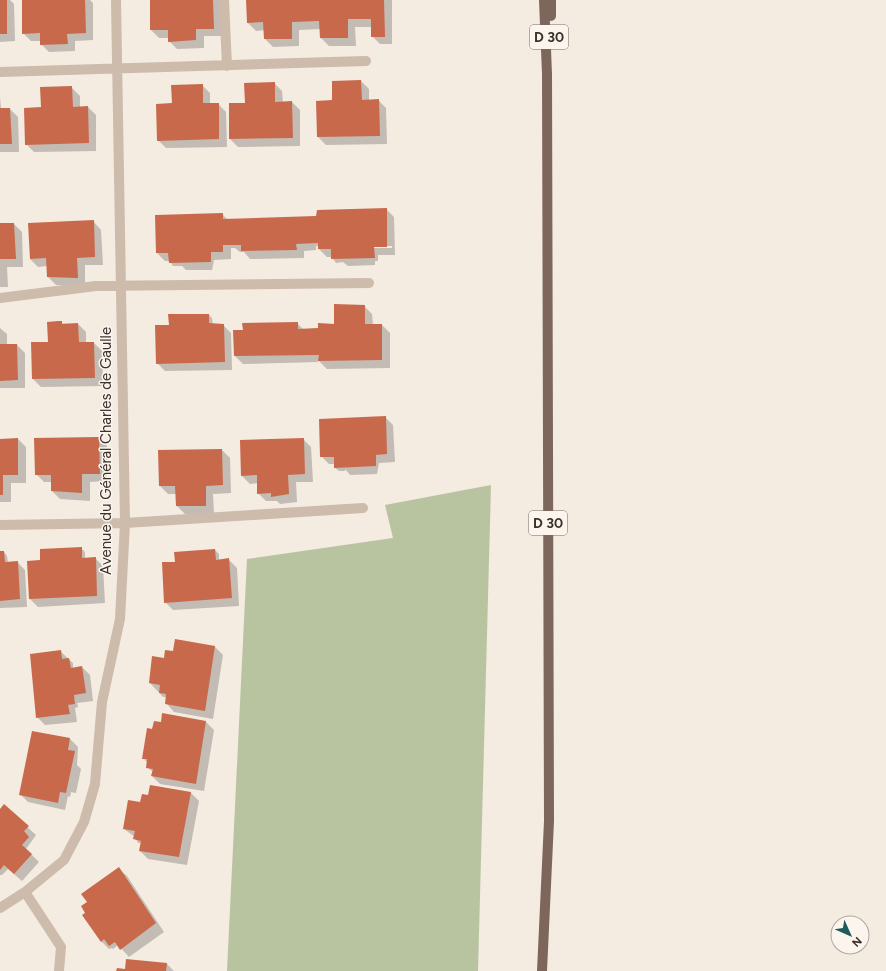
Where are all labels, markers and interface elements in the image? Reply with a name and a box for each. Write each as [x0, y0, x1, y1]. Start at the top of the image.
road number: D 30 [530, 25, 568, 49]
street label: Avenue du Général Charles de Gaulle [97, 327, 115, 575]
road number: D 30 [529, 511, 567, 535]
north arrow [830, 915, 870, 955]
text: N [849, 934, 864, 949]

